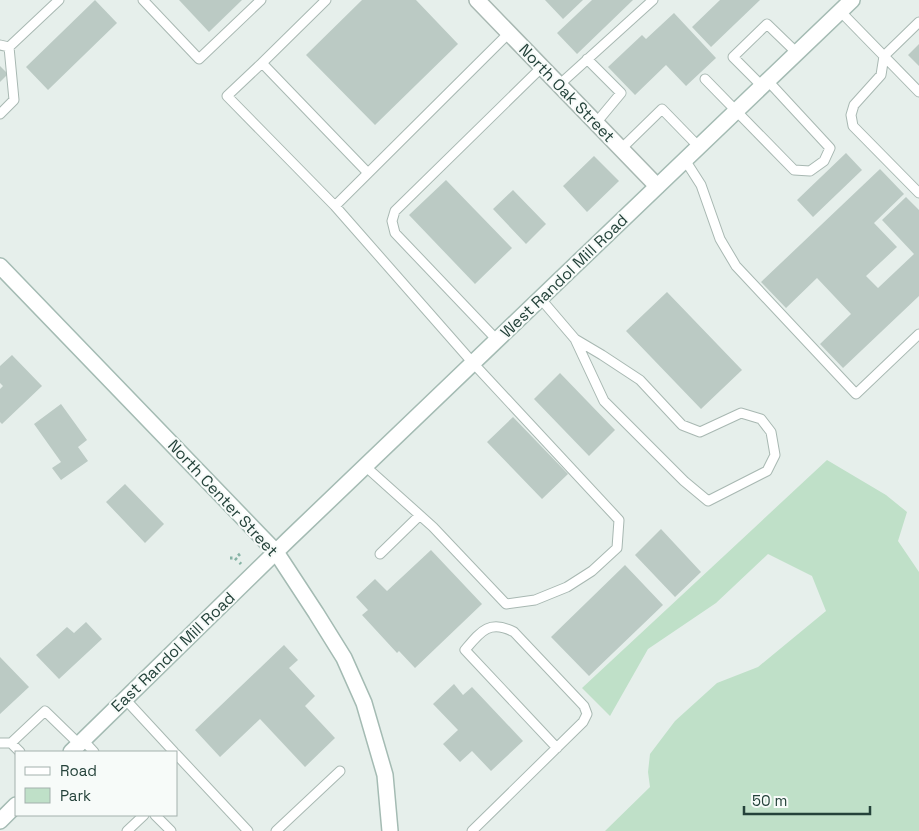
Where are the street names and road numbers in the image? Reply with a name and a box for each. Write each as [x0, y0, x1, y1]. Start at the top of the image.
street label: North Oak Street [515, 39, 619, 147]
street label: West Randol Mill Road [496, 210, 632, 342]
street label: North Center Street [163, 435, 283, 561]
street label: East Randol Mill Road [107, 587, 239, 717]

